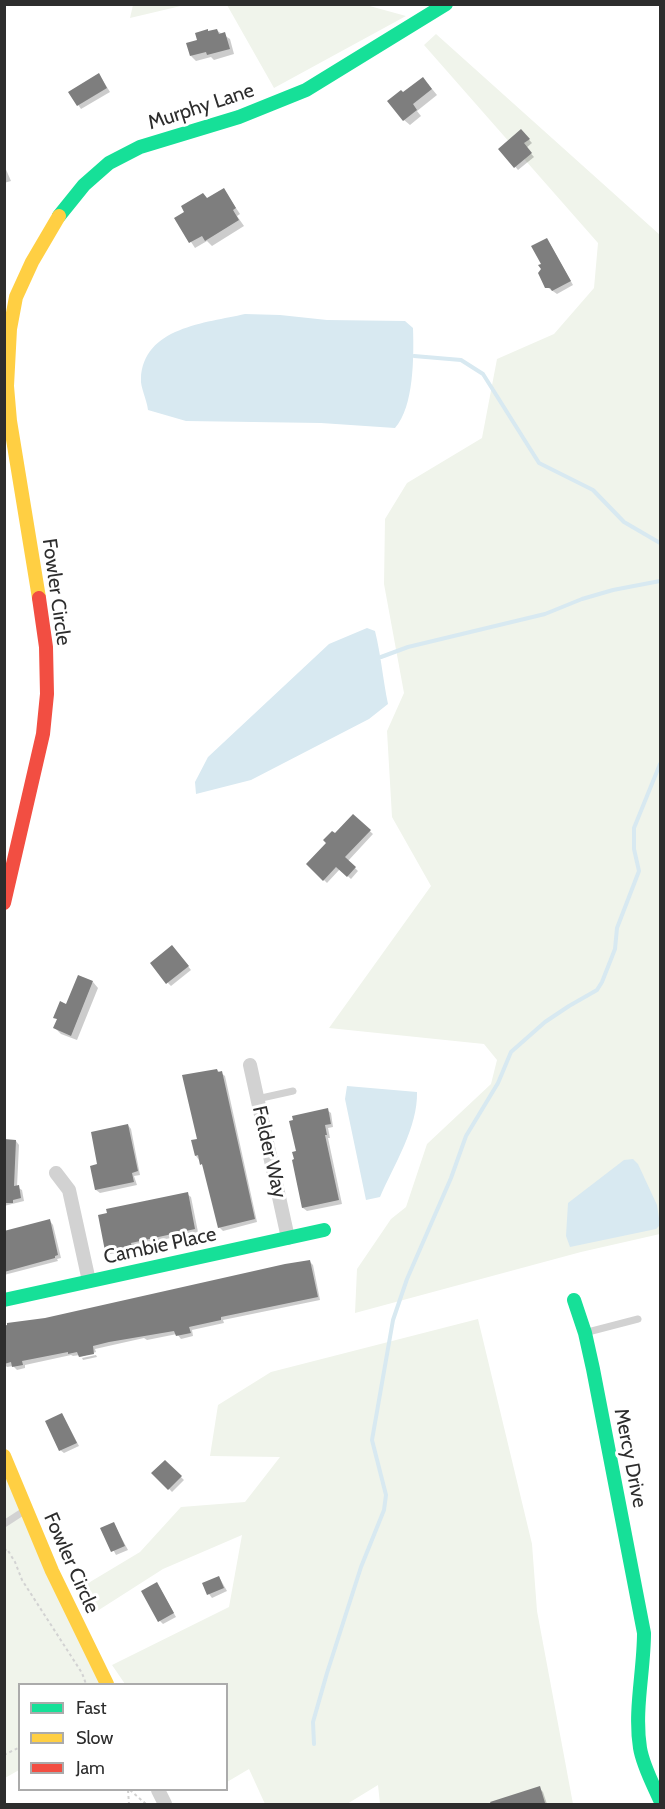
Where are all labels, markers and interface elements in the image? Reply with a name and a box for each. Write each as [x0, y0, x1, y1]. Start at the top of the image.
street label: Murphy Lane [145, 79, 257, 135]
street label: Fowler Circle [37, 537, 75, 647]
street label: Felder Way [247, 1103, 291, 1201]
street label: Cambie Place [102, 1222, 218, 1270]
street label: Mercy Drive [609, 1406, 651, 1510]
street label: Fowler Circle [38, 1509, 104, 1617]
legend [18, 1683, 228, 1791]
text: Fast [76, 1697, 107, 1719]
text: Slow [76, 1727, 113, 1749]
text: Jam [76, 1757, 105, 1779]

